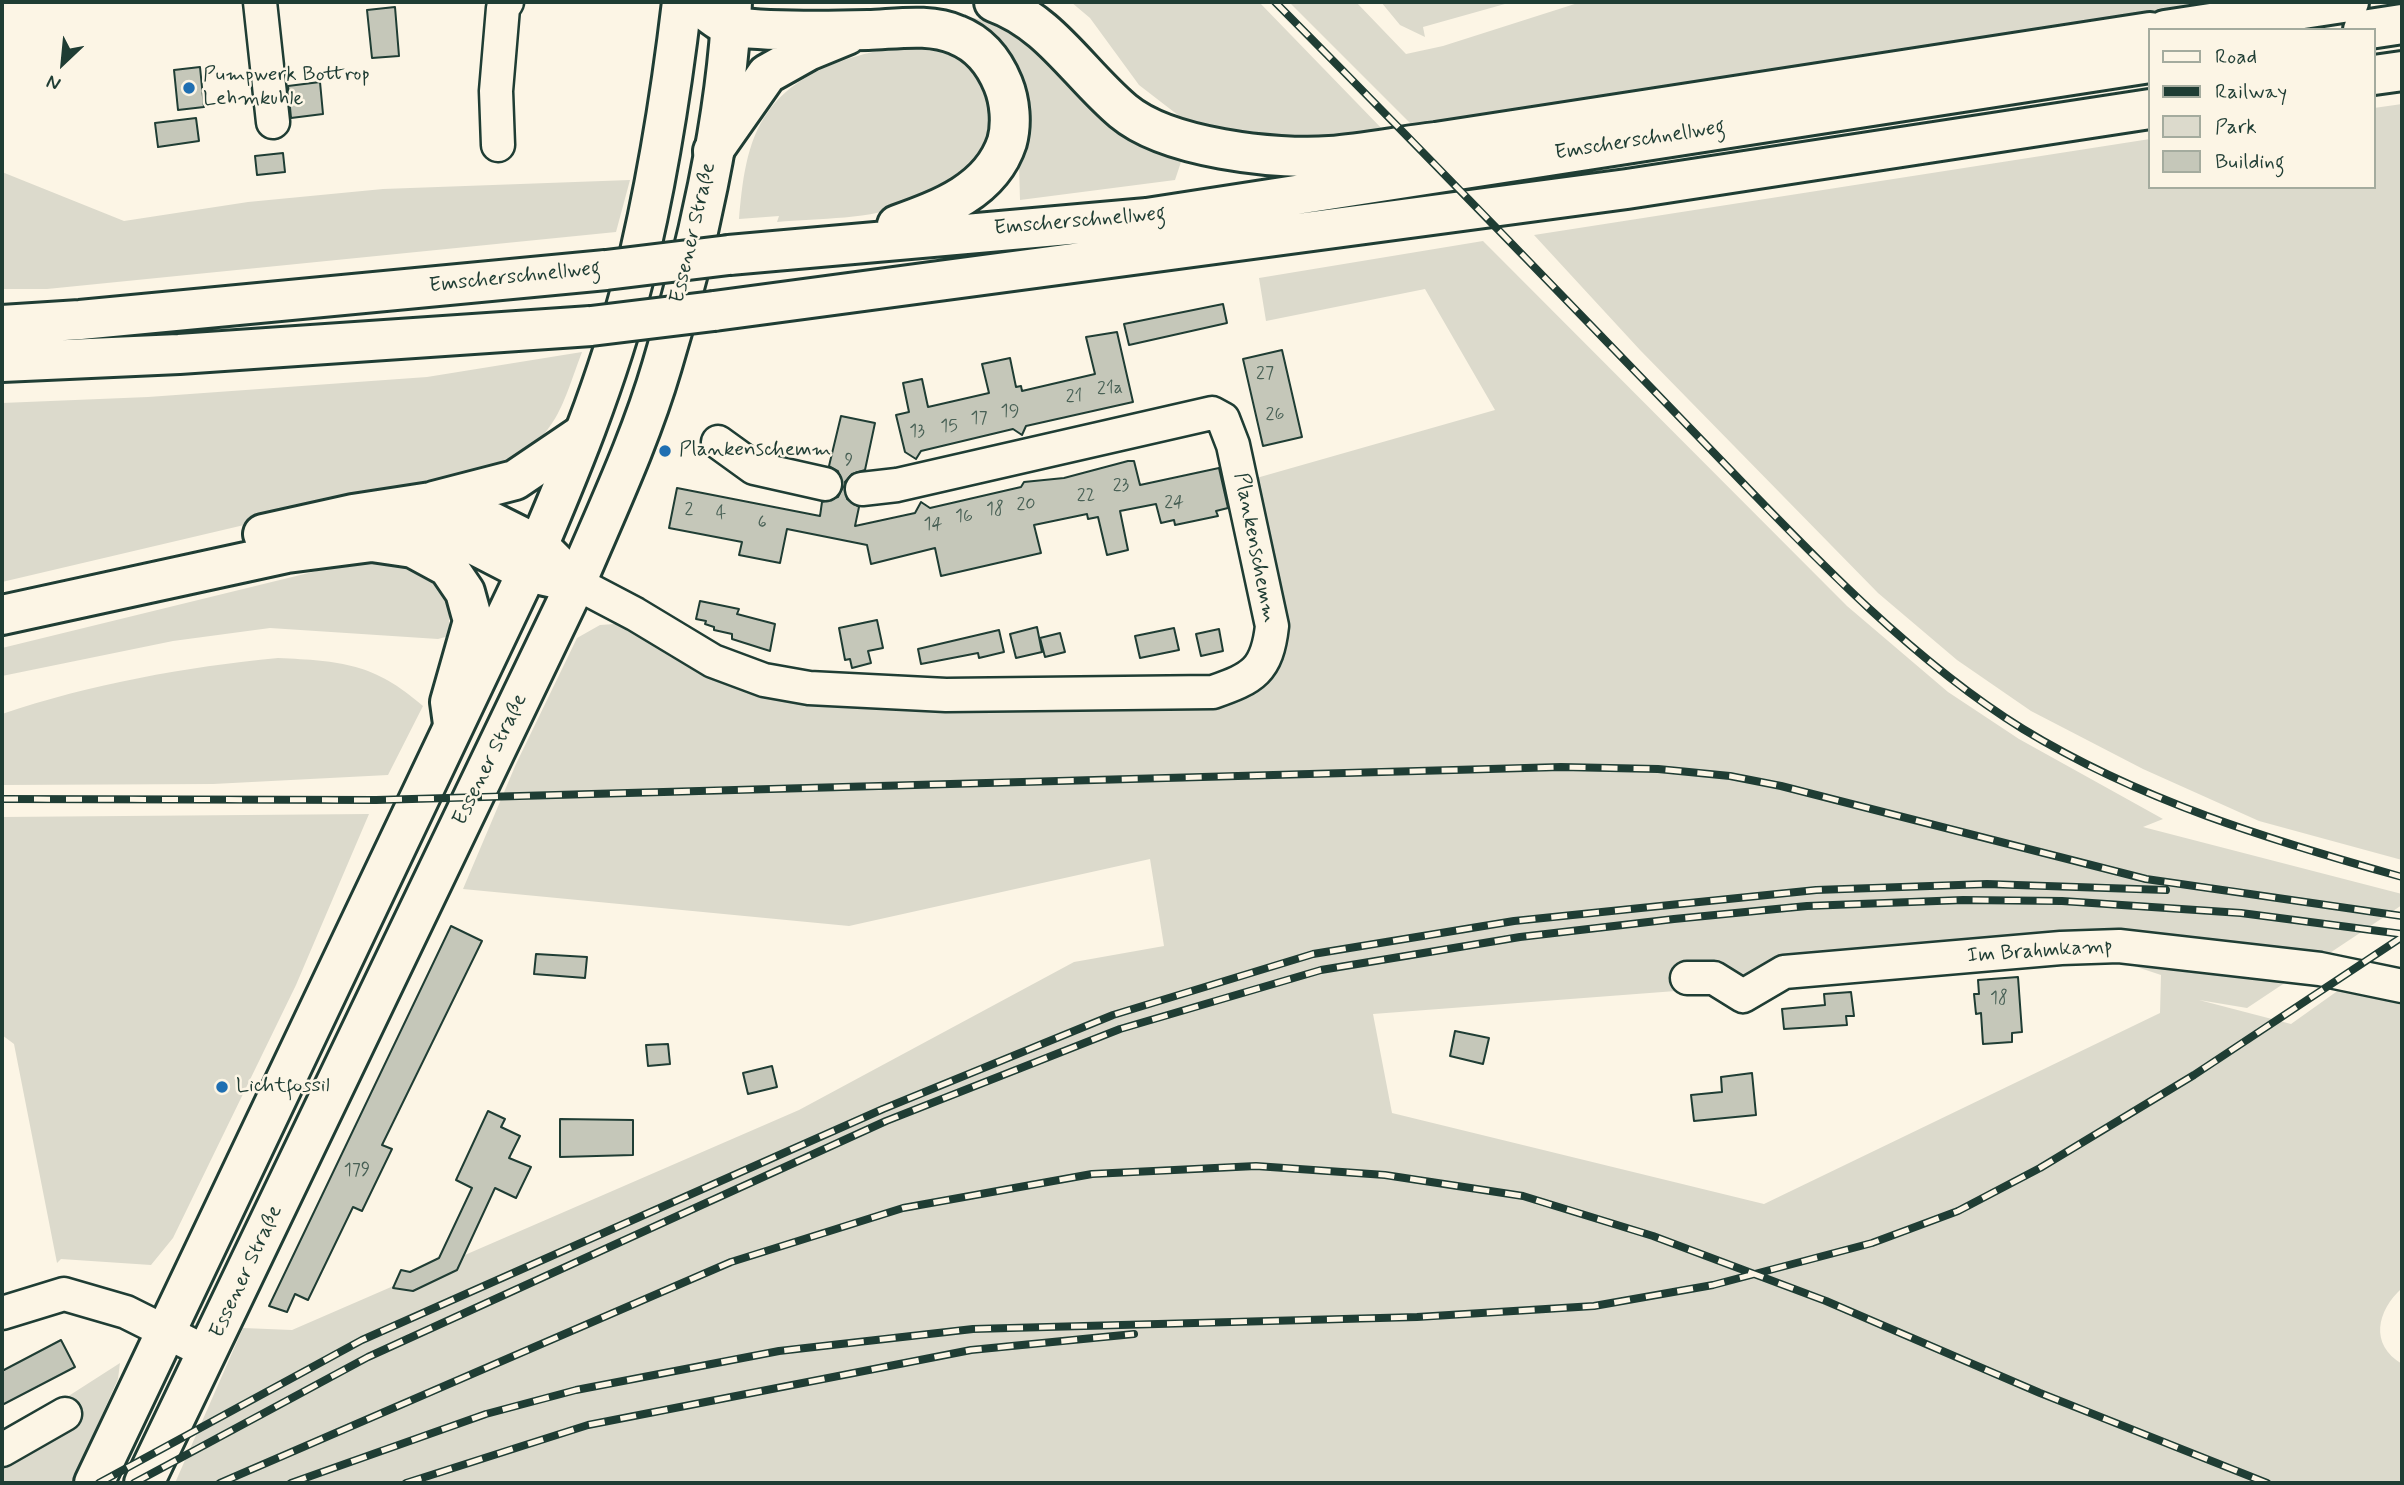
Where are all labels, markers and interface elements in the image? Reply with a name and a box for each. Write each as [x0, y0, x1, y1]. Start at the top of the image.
north arrow [28, 28, 98, 98]
legend [2148, 28, 2376, 189]
text: Road [2215, 43, 2257, 71]
place label: Pumpwerk Bottrop Lehmkuhle [203, 63, 370, 113]
text: N [42, 68, 65, 96]
text: Railway [2215, 78, 2287, 106]
marker: Pumpwerk Bottrop Lehmkuhle [181, 80, 197, 96]
text: Park [2215, 113, 2257, 141]
street label: Emscherschnellweg [1553, 115, 1727, 167]
text: Building [2215, 148, 2285, 176]
street label: Essener Straße [666, 160, 722, 306]
street label: Emscherschnellweg [993, 202, 1167, 242]
street label: Emscherschnellweg [428, 256, 602, 300]
house number: 27 [1256, 363, 1274, 385]
house number: 21a [1097, 378, 1123, 400]
house number: 21 [1066, 386, 1082, 408]
house number: 19 [1001, 401, 1019, 423]
house number: 26 [1266, 404, 1284, 426]
house number: 17 [970, 408, 988, 430]
house number: 15 [940, 416, 958, 438]
house number: 13 [909, 421, 925, 443]
place label: Plankenschemm [679, 438, 831, 464]
marker: Plankenschemm [657, 443, 673, 459]
house number: 9 [845, 450, 853, 472]
street label: Plankenschemm [1227, 471, 1281, 625]
house number: 23 [1113, 475, 1129, 497]
house number: 22 [1077, 485, 1095, 507]
house number: 24 [1164, 492, 1184, 514]
house number: 20 [1016, 494, 1036, 516]
house number: 2 [685, 499, 693, 521]
house number: 18 [986, 499, 1004, 521]
house number: 4 [716, 503, 726, 525]
house number: 16 [955, 506, 973, 528]
house number: 6 [757, 512, 767, 534]
house number: 14 [924, 514, 942, 536]
street label: Essener Straße [448, 690, 534, 830]
street label: Im Brahmkamp [1966, 934, 2114, 970]
house number: 18 [1990, 988, 2008, 1010]
place label: Lichtfossil [236, 1074, 330, 1100]
marker: Lichtfossil [214, 1079, 230, 1095]
house number: 179 [344, 1160, 370, 1182]
street label: Essener Straße [205, 1202, 289, 1342]

